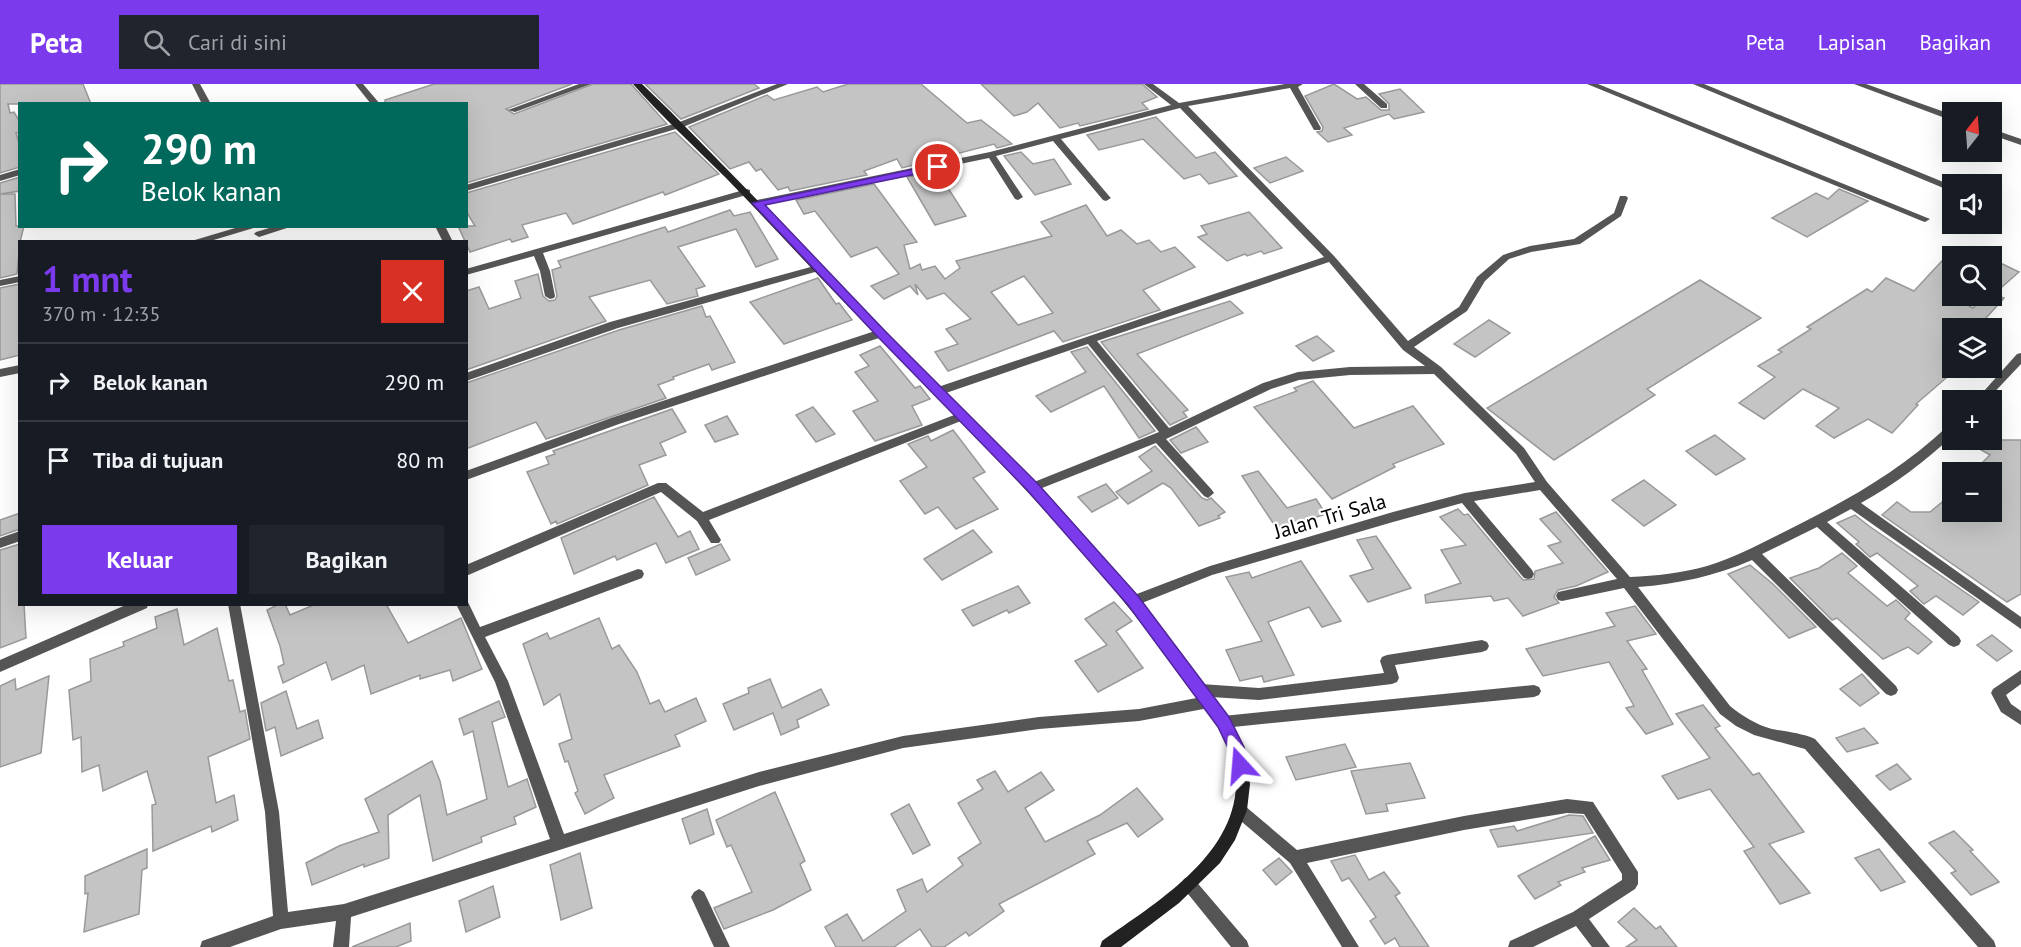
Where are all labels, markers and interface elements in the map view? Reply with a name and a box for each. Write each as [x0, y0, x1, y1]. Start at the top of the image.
search box [119, 15, 539, 69]
text: Peta [30, 24, 83, 61]
icon: search [140, 26, 173, 59]
text: Cari di sini [188, 28, 287, 56]
text: Peta [1746, 29, 1785, 56]
text: Lapisan [1818, 29, 1886, 56]
text: Bagikan [1919, 29, 1991, 56]
north arrow [1942, 102, 2002, 162]
map controls [1942, 102, 2002, 522]
text: 290 m [141, 121, 257, 176]
icon: right [42, 126, 120, 204]
pin [912, 141, 963, 192]
icon: arrive [921, 150, 954, 183]
text: Belok kanan [141, 174, 281, 208]
button: sound [1942, 174, 2002, 234]
button: search [1942, 246, 2002, 306]
text: 1 mnt [42, 255, 133, 302]
button: close [381, 260, 444, 323]
text: 370 m · 12:35 [42, 301, 160, 327]
button: layers [1942, 318, 2002, 378]
icon: right [42, 366, 75, 399]
text: Belok kanan [93, 368, 208, 396]
text: 290 m [384, 368, 444, 396]
button: + [1942, 390, 2002, 450]
icon: arrive [42, 444, 75, 477]
text: Tiba di tujuan [93, 446, 223, 474]
text: 80 m [396, 446, 444, 474]
button: − [1942, 462, 2002, 522]
street label: Jalan Tri Sala [1270, 487, 1389, 545]
button: Keluar [42, 525, 237, 594]
button: Bagikan [249, 525, 444, 594]
position arrow [1208, 733, 1272, 797]

